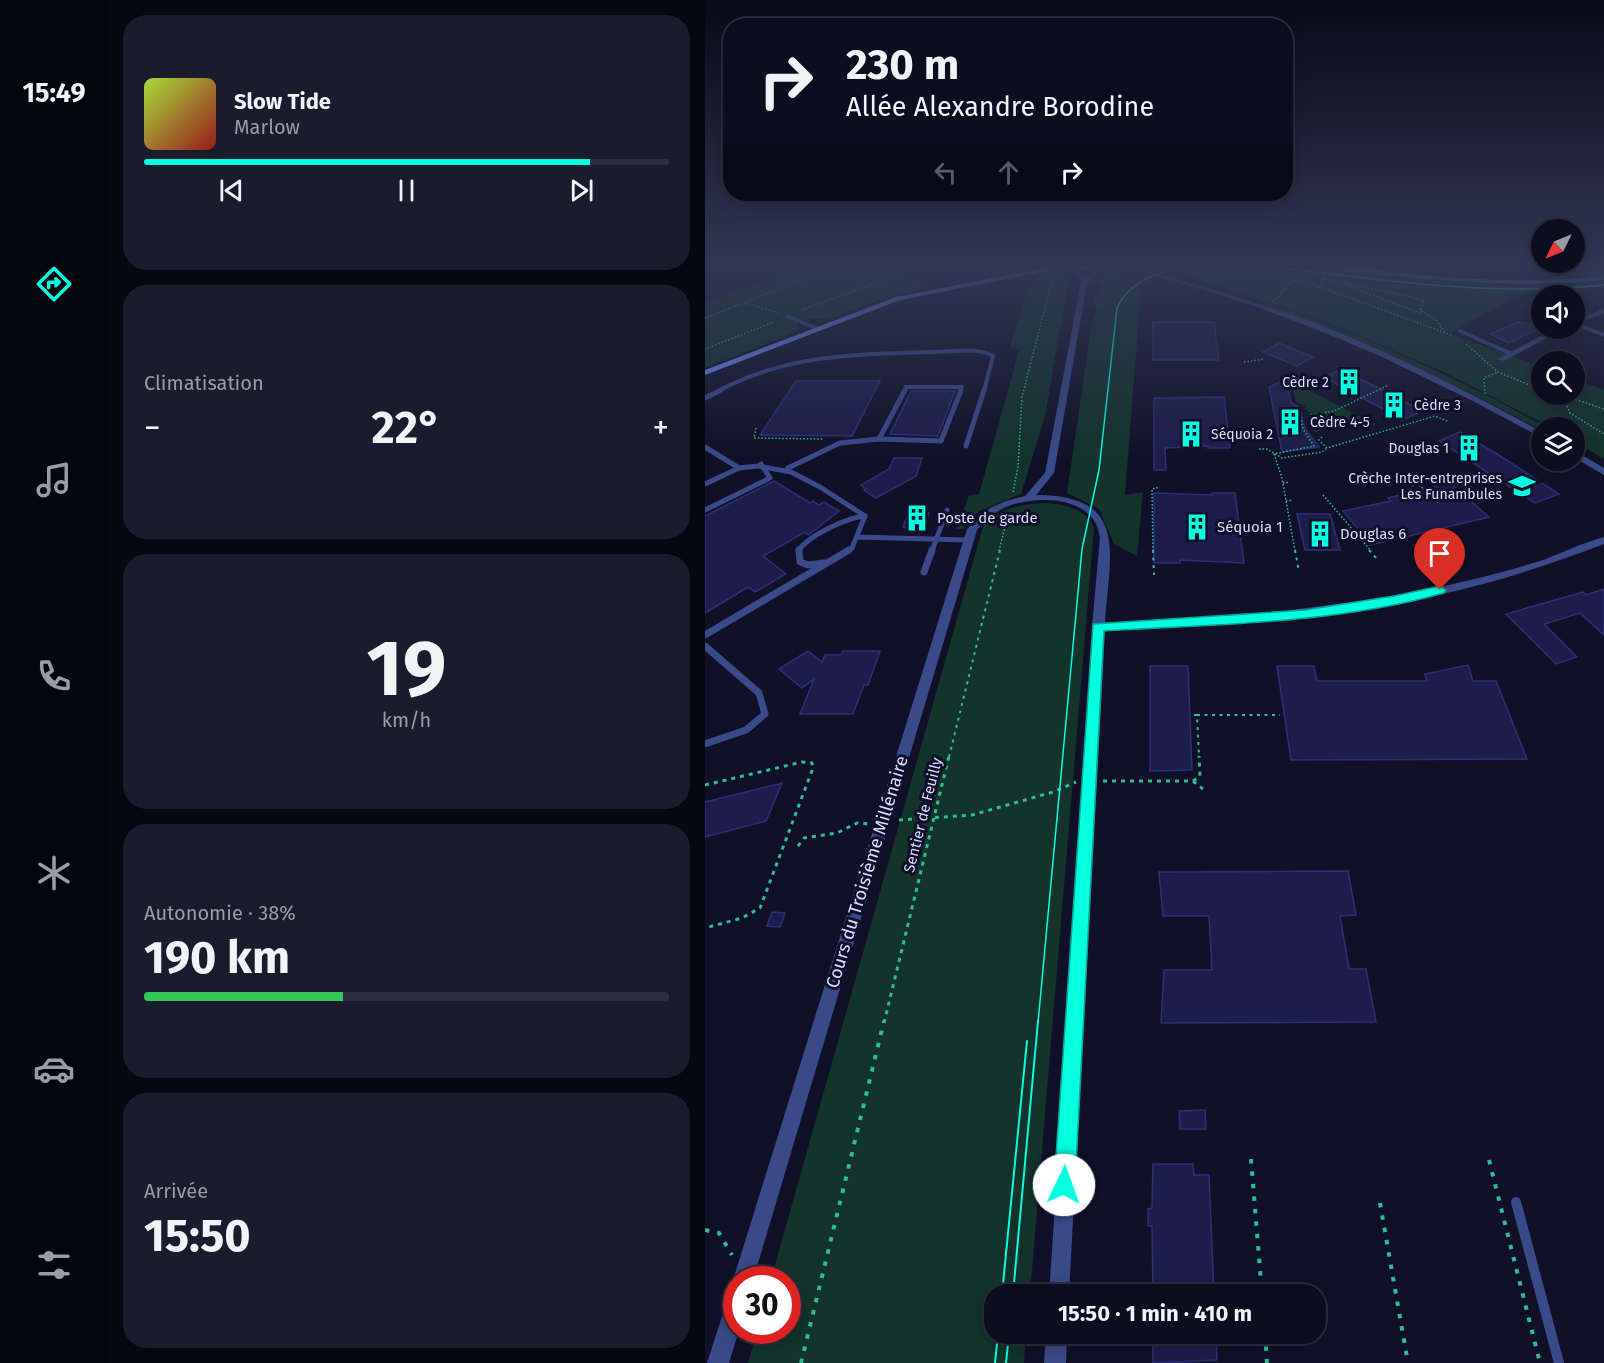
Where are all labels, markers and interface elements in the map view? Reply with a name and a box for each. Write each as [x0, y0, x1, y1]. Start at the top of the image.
text: 230 m [846, 40, 959, 90]
icon: right [747, 42, 825, 120]
text: 15:49 [22, 77, 86, 109]
text: Slow Tide [234, 88, 331, 115]
text: Allée Alexandre Borodine [846, 91, 1154, 123]
text: Marlow [234, 115, 300, 139]
icon: left [929, 156, 962, 189]
icon: ahead [992, 156, 1025, 189]
icon: right [1055, 156, 1088, 189]
icon: previous [215, 174, 248, 207]
icon: pause [390, 174, 423, 207]
icon: next [565, 174, 598, 207]
north arrow [1531, 219, 1585, 273]
map controls [1531, 219, 1585, 471]
icon: directions [33, 263, 75, 305]
button: sound [1531, 285, 1585, 339]
button: search [1531, 351, 1585, 405]
building icon: Cèdre 2 [1334, 367, 1364, 397]
text: Climatisation [144, 371, 264, 395]
place label: Cèdre 2 [1282, 374, 1329, 391]
building icon: Cèdre 3 [1379, 390, 1409, 420]
place label: Cèdre 3 [1414, 397, 1461, 414]
text: 22° [372, 401, 442, 455]
building icon: Cèdre 4-5 [1275, 407, 1305, 437]
text: − [144, 408, 161, 448]
text: + [653, 408, 669, 448]
place label: Cèdre 4-5 [1310, 414, 1370, 431]
button: layers [1531, 417, 1585, 471]
building icon: Séquoia 2 [1176, 419, 1206, 449]
place label: Séquoia 2 [1211, 426, 1273, 443]
building icon: Douglas 1 [1454, 433, 1484, 463]
place label: Douglas 1 [1389, 440, 1449, 457]
icon: music [33, 459, 75, 501]
place label: Crèche Inter-entreprises Les Funambules [1348, 470, 1502, 503]
school or university icon: Crèche Inter-entreprises Les Funambules [1507, 471, 1537, 501]
building icon: Poste de garde [902, 503, 932, 533]
place label: Poste de garde [937, 509, 1038, 527]
building icon: Séquoia 1 [1182, 512, 1212, 542]
place label: Séquoia 1 [1217, 518, 1283, 536]
building icon: Douglas 6 [1305, 519, 1335, 549]
place label: Douglas 6 [1340, 525, 1406, 543]
pin [1414, 528, 1465, 590]
icon: arrive [1423, 537, 1456, 570]
text: 19 [367, 622, 446, 716]
icon: phone [33, 655, 75, 697]
text: km/h [382, 708, 431, 732]
street label: Cours du Troisième Millénaire [821, 753, 913, 991]
street label: Sentier de Feuilly [900, 755, 946, 874]
icon: climate [33, 852, 75, 894]
text: Autonomie · 38% [144, 901, 296, 925]
text: 190 km [144, 931, 290, 985]
icon: car [33, 1048, 75, 1090]
position arrow [1032, 1153, 1096, 1217]
text: Arrivée [144, 1179, 208, 1203]
text: 15:50 [144, 1209, 251, 1263]
icon: filters [33, 1244, 75, 1286]
speed limit sign: 30 [723, 1266, 801, 1344]
text: 15:50 · 1 min · 410 m [1058, 1300, 1252, 1327]

